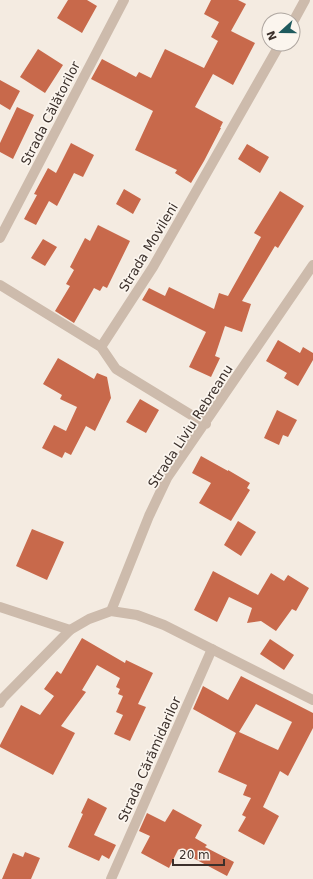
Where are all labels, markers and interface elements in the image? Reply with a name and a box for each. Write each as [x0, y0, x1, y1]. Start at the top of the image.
north arrow [261, 12, 301, 52]
text: N [264, 29, 280, 42]
street label: Strada Călătorilor [18, 58, 83, 168]
street label: Strada Movileni [116, 200, 181, 294]
street label: Strada Liviu Rebreanu [145, 362, 236, 491]
street label: Strada Cărămidarilor [115, 694, 184, 824]
scale bar [173, 841, 224, 867]
text: 20 m [179, 848, 210, 862]

